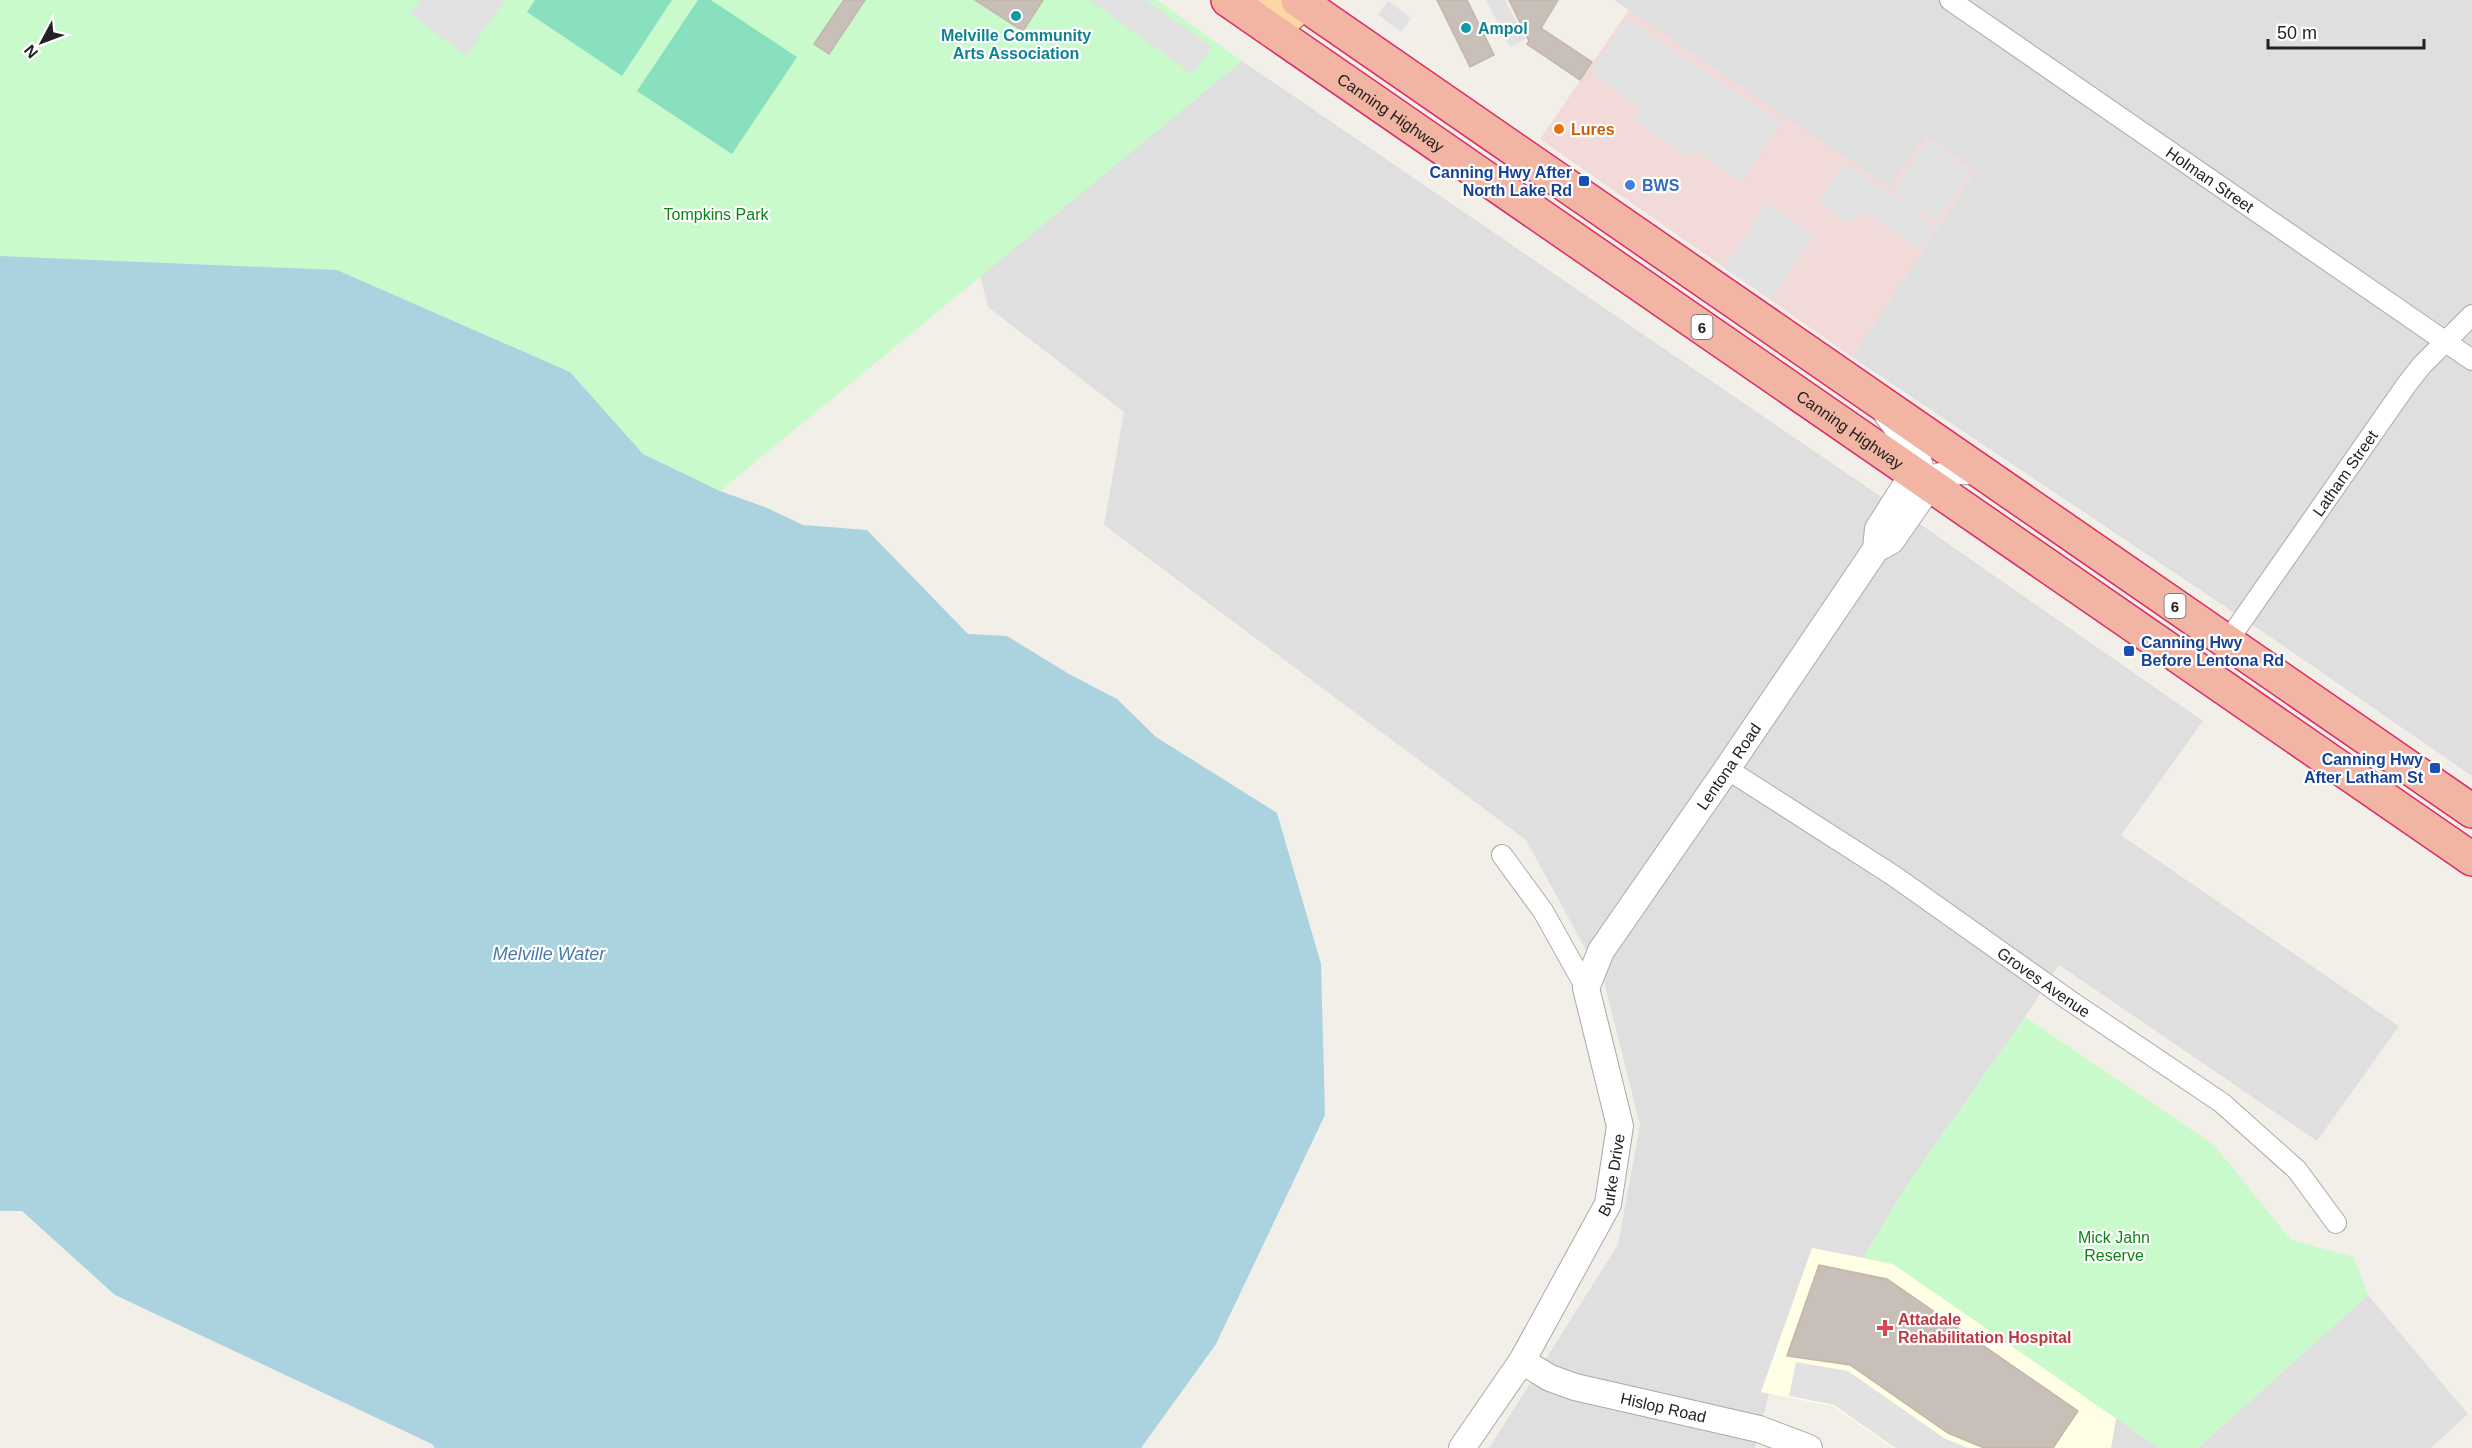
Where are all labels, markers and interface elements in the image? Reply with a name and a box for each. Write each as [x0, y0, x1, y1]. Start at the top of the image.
marker: Melville Community Arts Association [1009, 9, 1023, 23]
north arrow [12, 12, 72, 72]
scale bar [2268, 12, 2424, 50]
place label: Ampol [1478, 20, 1528, 37]
marker: Ampol [1459, 21, 1473, 35]
text: 50 m [2277, 23, 2317, 43]
place label: Melville Community Arts Association [941, 27, 1091, 62]
text: N [21, 42, 41, 61]
street label: Canning Highway [1334, 70, 1447, 155]
place label: Lures [1571, 121, 1615, 138]
marker: Lures [1552, 122, 1566, 136]
street label: Holman Street [2163, 143, 2258, 216]
place label: Canning Hwy After North Lake Rd [1429, 164, 1572, 199]
marker: Canning Hwy After North Lake Rd [1577, 174, 1591, 188]
place label: BWS [1642, 177, 1680, 194]
marker: BWS [1623, 178, 1637, 192]
park label: Tompkins Park [664, 206, 769, 223]
road number: 6 [1692, 315, 1712, 339]
street label: Canning Highway [1794, 387, 1907, 472]
street label: Latham Street [2309, 426, 2381, 519]
road number: 6 [2164, 594, 2186, 618]
place label: Canning Hwy Before Lentona Rd [2141, 634, 2284, 669]
marker: Canning Hwy Before Lentona Rd [2122, 644, 2136, 658]
street label: Lentona Road [1693, 720, 1764, 813]
place label: Canning Hwy After Latham St [2304, 751, 2424, 786]
marker: Canning Hwy After Latham St [2428, 761, 2442, 775]
water label: Melville Water [493, 944, 606, 964]
street label: Groves Avenue [1994, 944, 2094, 1020]
street label: Burke Drive [1595, 1132, 1627, 1219]
park label: Mick Jahn Reserve [2078, 1229, 2150, 1264]
place label: Attadale Rehabilitation Hospital [1898, 1311, 2071, 1346]
marker: Attadale Rehabilitation Hospital [1876, 1319, 1894, 1337]
street label: Hislop Road [1619, 1389, 1708, 1425]

